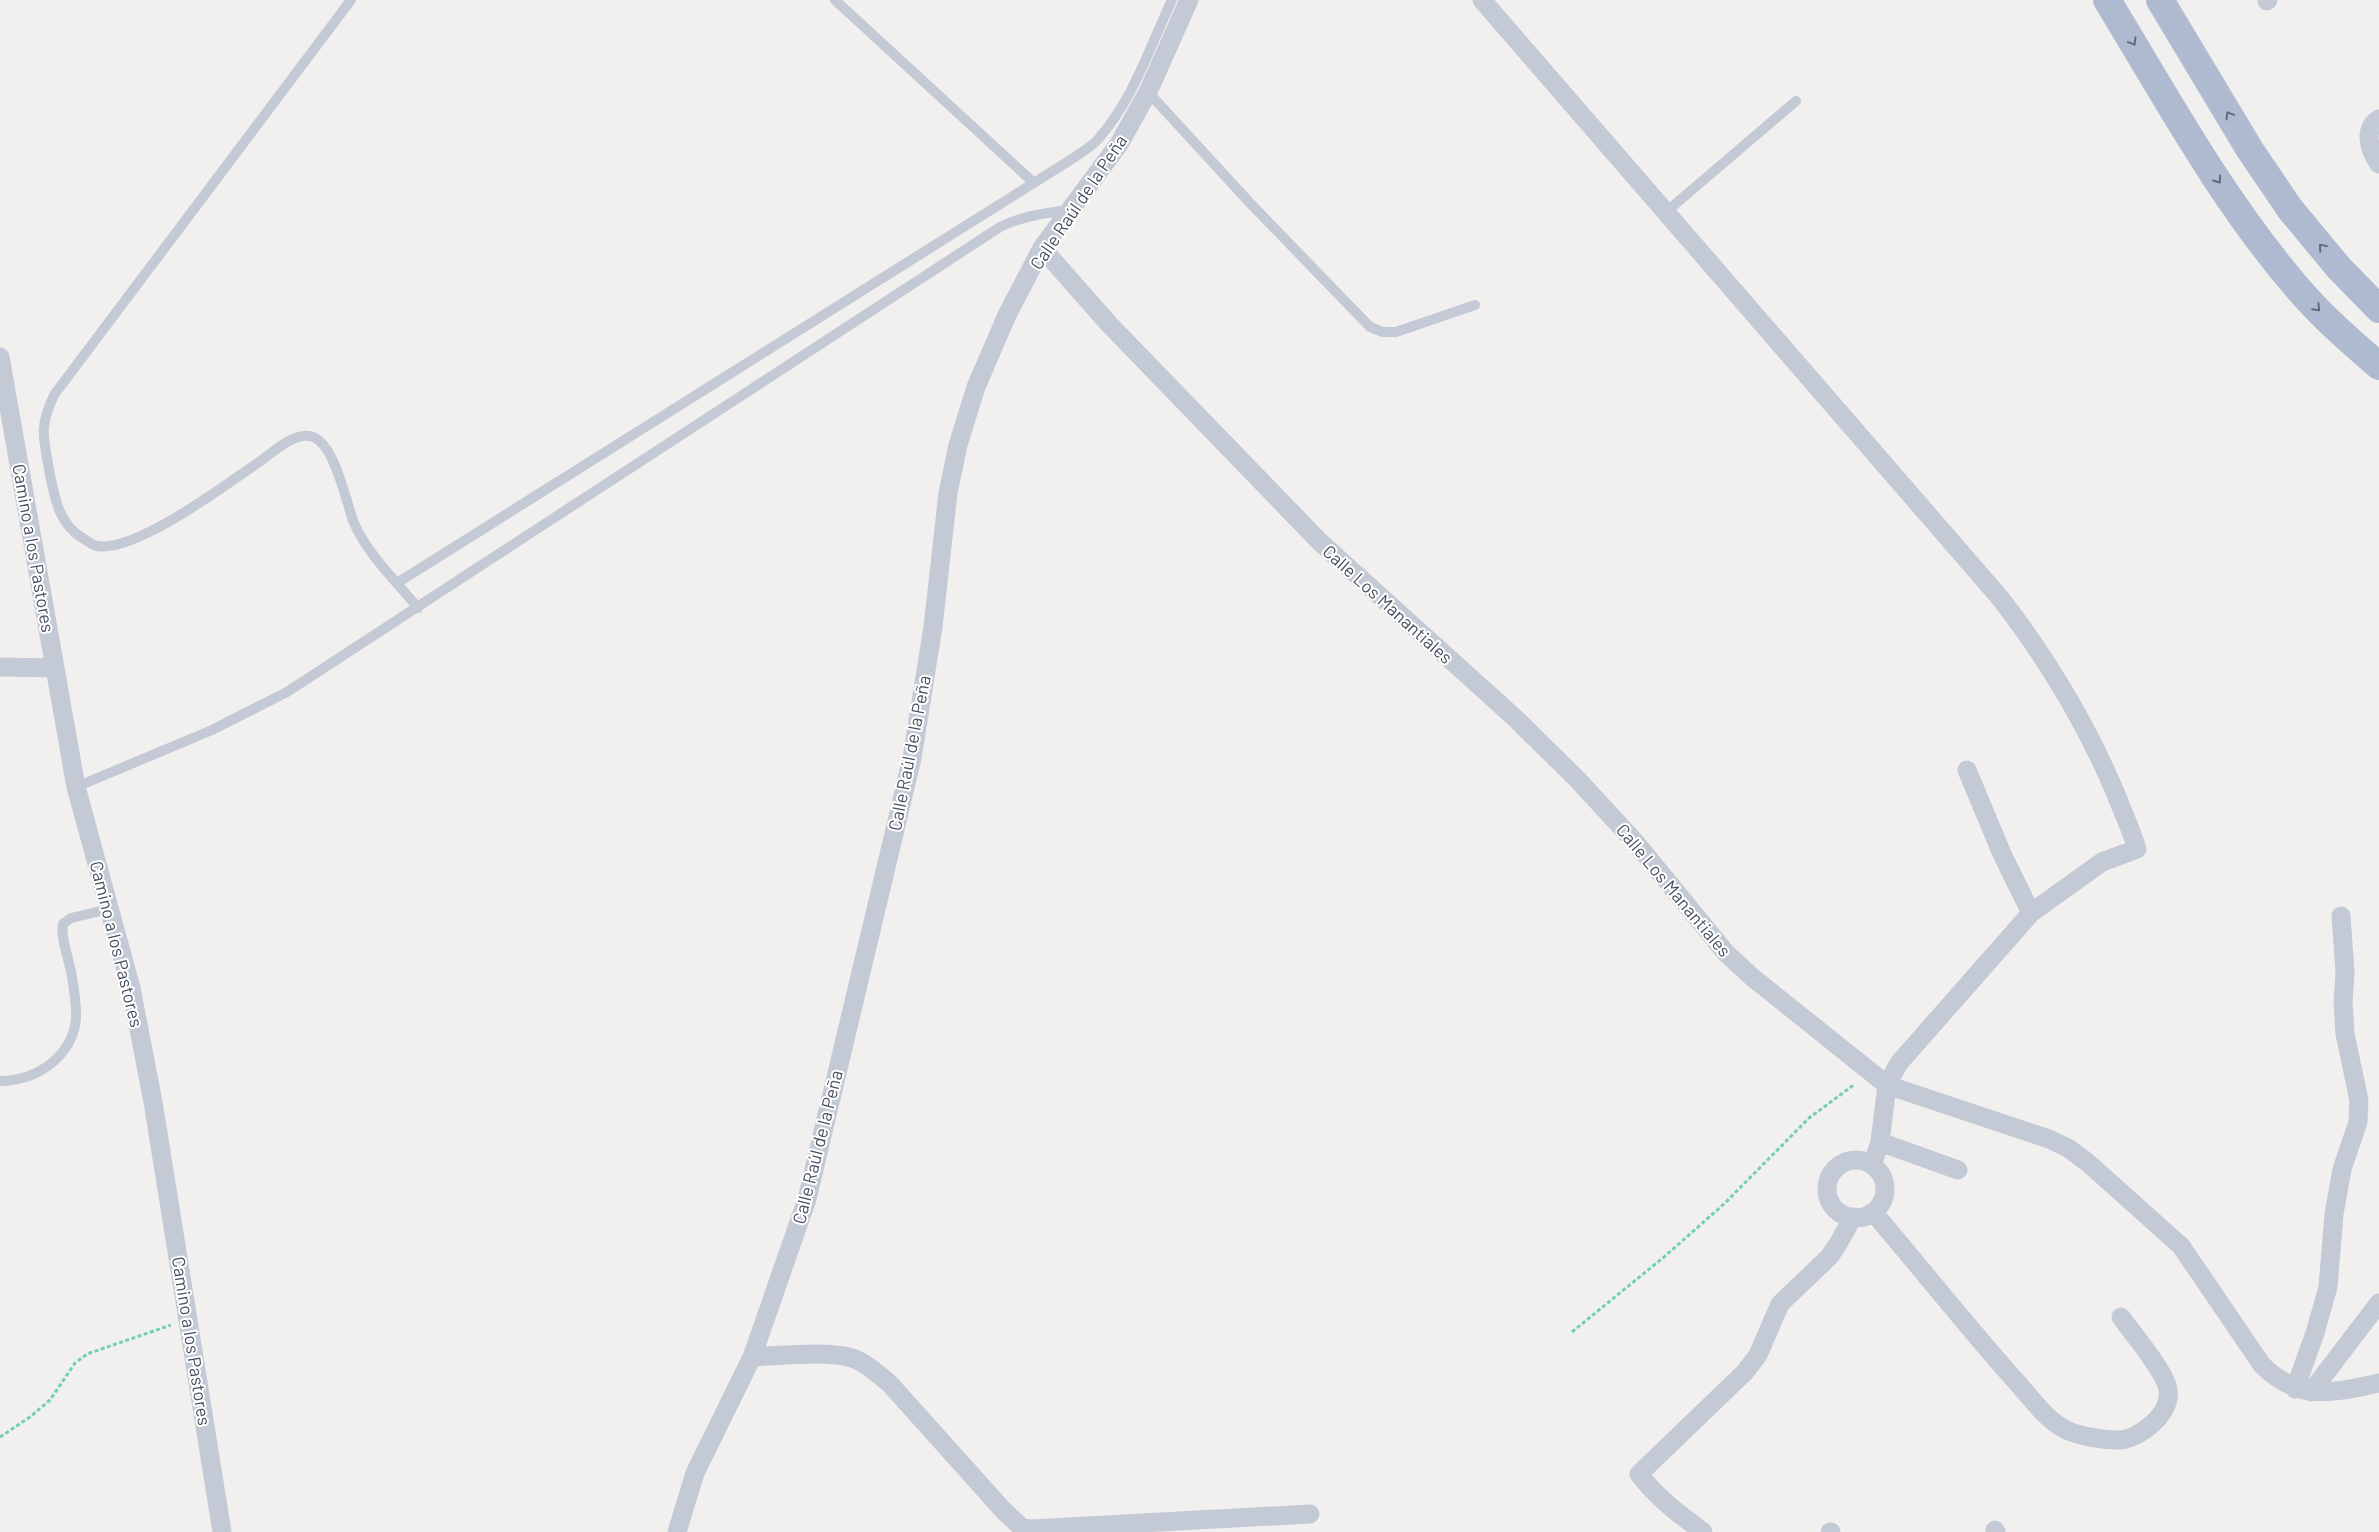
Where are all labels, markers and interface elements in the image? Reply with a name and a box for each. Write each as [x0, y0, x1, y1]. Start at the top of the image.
one-way arrow [2126, 36, 2136, 45]
one-way arrow [2226, 111, 2235, 120]
street label: Calle Raúl de la Peña [1025, 130, 1131, 274]
one-way arrow [2212, 174, 2221, 184]
one-way arrow [2319, 244, 2328, 253]
one-way arrow [2311, 303, 2320, 312]
street label: Camino a los Pastores [8, 462, 60, 634]
street label: Calle Los Manantiales [1319, 540, 1457, 668]
street label: Calle Raúl de la Peña [883, 673, 935, 833]
street label: Calle Los Manantiales [1612, 819, 1736, 961]
street label: Camino a los Pastores [86, 859, 148, 1029]
street label: Calle Raúl de la Peña [787, 1068, 847, 1226]
street label: Camino a los Pastores [168, 1255, 216, 1427]

